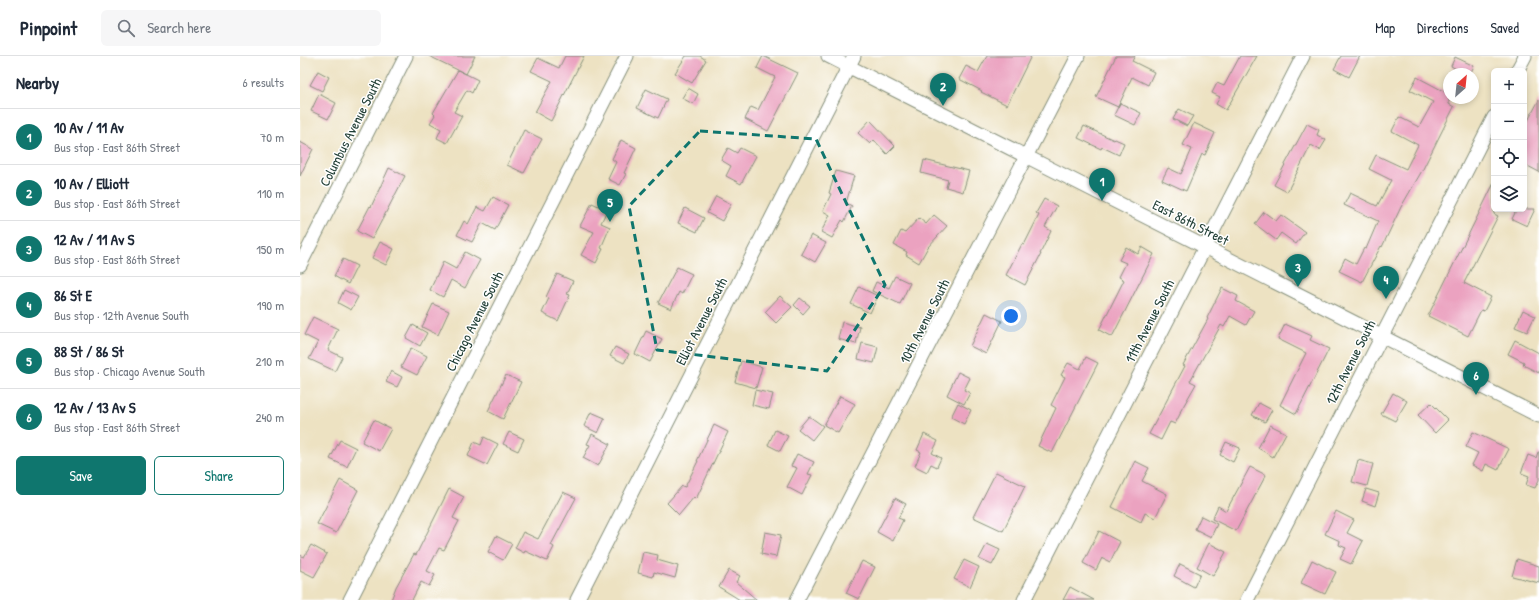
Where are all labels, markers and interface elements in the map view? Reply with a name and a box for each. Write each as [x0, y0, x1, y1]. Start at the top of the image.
search box [101, 10, 381, 46]
text: Pinpoint [20, 15, 77, 41]
icon: search [115, 17, 137, 39]
text: Search here [147, 17, 211, 38]
text: Map [1375, 18, 1395, 37]
text: Directions [1417, 18, 1468, 37]
text: Saved [1490, 18, 1519, 37]
north arrow [1443, 68, 1479, 104]
map controls [1491, 68, 1527, 212]
button: + [1491, 68, 1527, 104]
text: Nearby [16, 71, 59, 94]
text: 6 results [243, 73, 284, 91]
pin: 2 [930, 73, 956, 106]
street label: Columbus Avenue South [314, 74, 386, 189]
button: − [1491, 104, 1527, 140]
text: 10 Av / 11 Av [54, 117, 124, 138]
text: 1 [27, 128, 31, 146]
text: 70 m [260, 128, 284, 146]
text: Bus stop · East 86th Street [54, 138, 180, 156]
button: locate [1491, 140, 1527, 176]
pin: 1 [1089, 168, 1115, 201]
text: 10 Av / Elliott [54, 173, 129, 194]
button: layers [1491, 176, 1527, 212]
text: 2 [26, 184, 32, 202]
text: 110 m [257, 184, 284, 202]
pin: 5 [597, 189, 623, 222]
text: Bus stop · East 86th Street [54, 194, 180, 212]
street label: East 86th Street [1150, 195, 1233, 249]
text: 12 Av / 11 Av S [54, 229, 134, 250]
text: 3 [26, 240, 32, 258]
text: 150 m [256, 240, 284, 258]
text: Bus stop · East 86th Street [54, 250, 180, 268]
pin: 3 [1285, 254, 1311, 287]
pin: 4 [1373, 266, 1399, 299]
street label: Chicago Avenue South [441, 268, 508, 375]
street label: Elliot Avenue South [671, 274, 731, 368]
street label: 10th Avenue South [895, 275, 953, 366]
street label: 11th Avenue South [1120, 276, 1178, 366]
text: 86 St E [54, 285, 92, 306]
text: 4 [27, 296, 31, 314]
text: 190 m [257, 296, 284, 314]
text: Bus stop · 12th Avenue South [54, 306, 189, 324]
your location [1001, 306, 1021, 326]
street label: 12th Avenue South [1321, 316, 1380, 408]
text: 88 St / 86 St [54, 341, 124, 362]
text: 5 [26, 352, 32, 370]
text: 210 m [256, 352, 284, 370]
text: Bus stop · Chicago Avenue South [54, 362, 205, 380]
pin: 6 [1463, 362, 1489, 395]
text: 12 Av / 13 Av S [54, 397, 136, 418]
text: 6 [26, 408, 32, 426]
text: 240 m [255, 408, 284, 426]
text: Bus stop · East 86th Street [54, 418, 180, 436]
button: Save [16, 456, 146, 495]
button: Share [154, 456, 284, 495]

